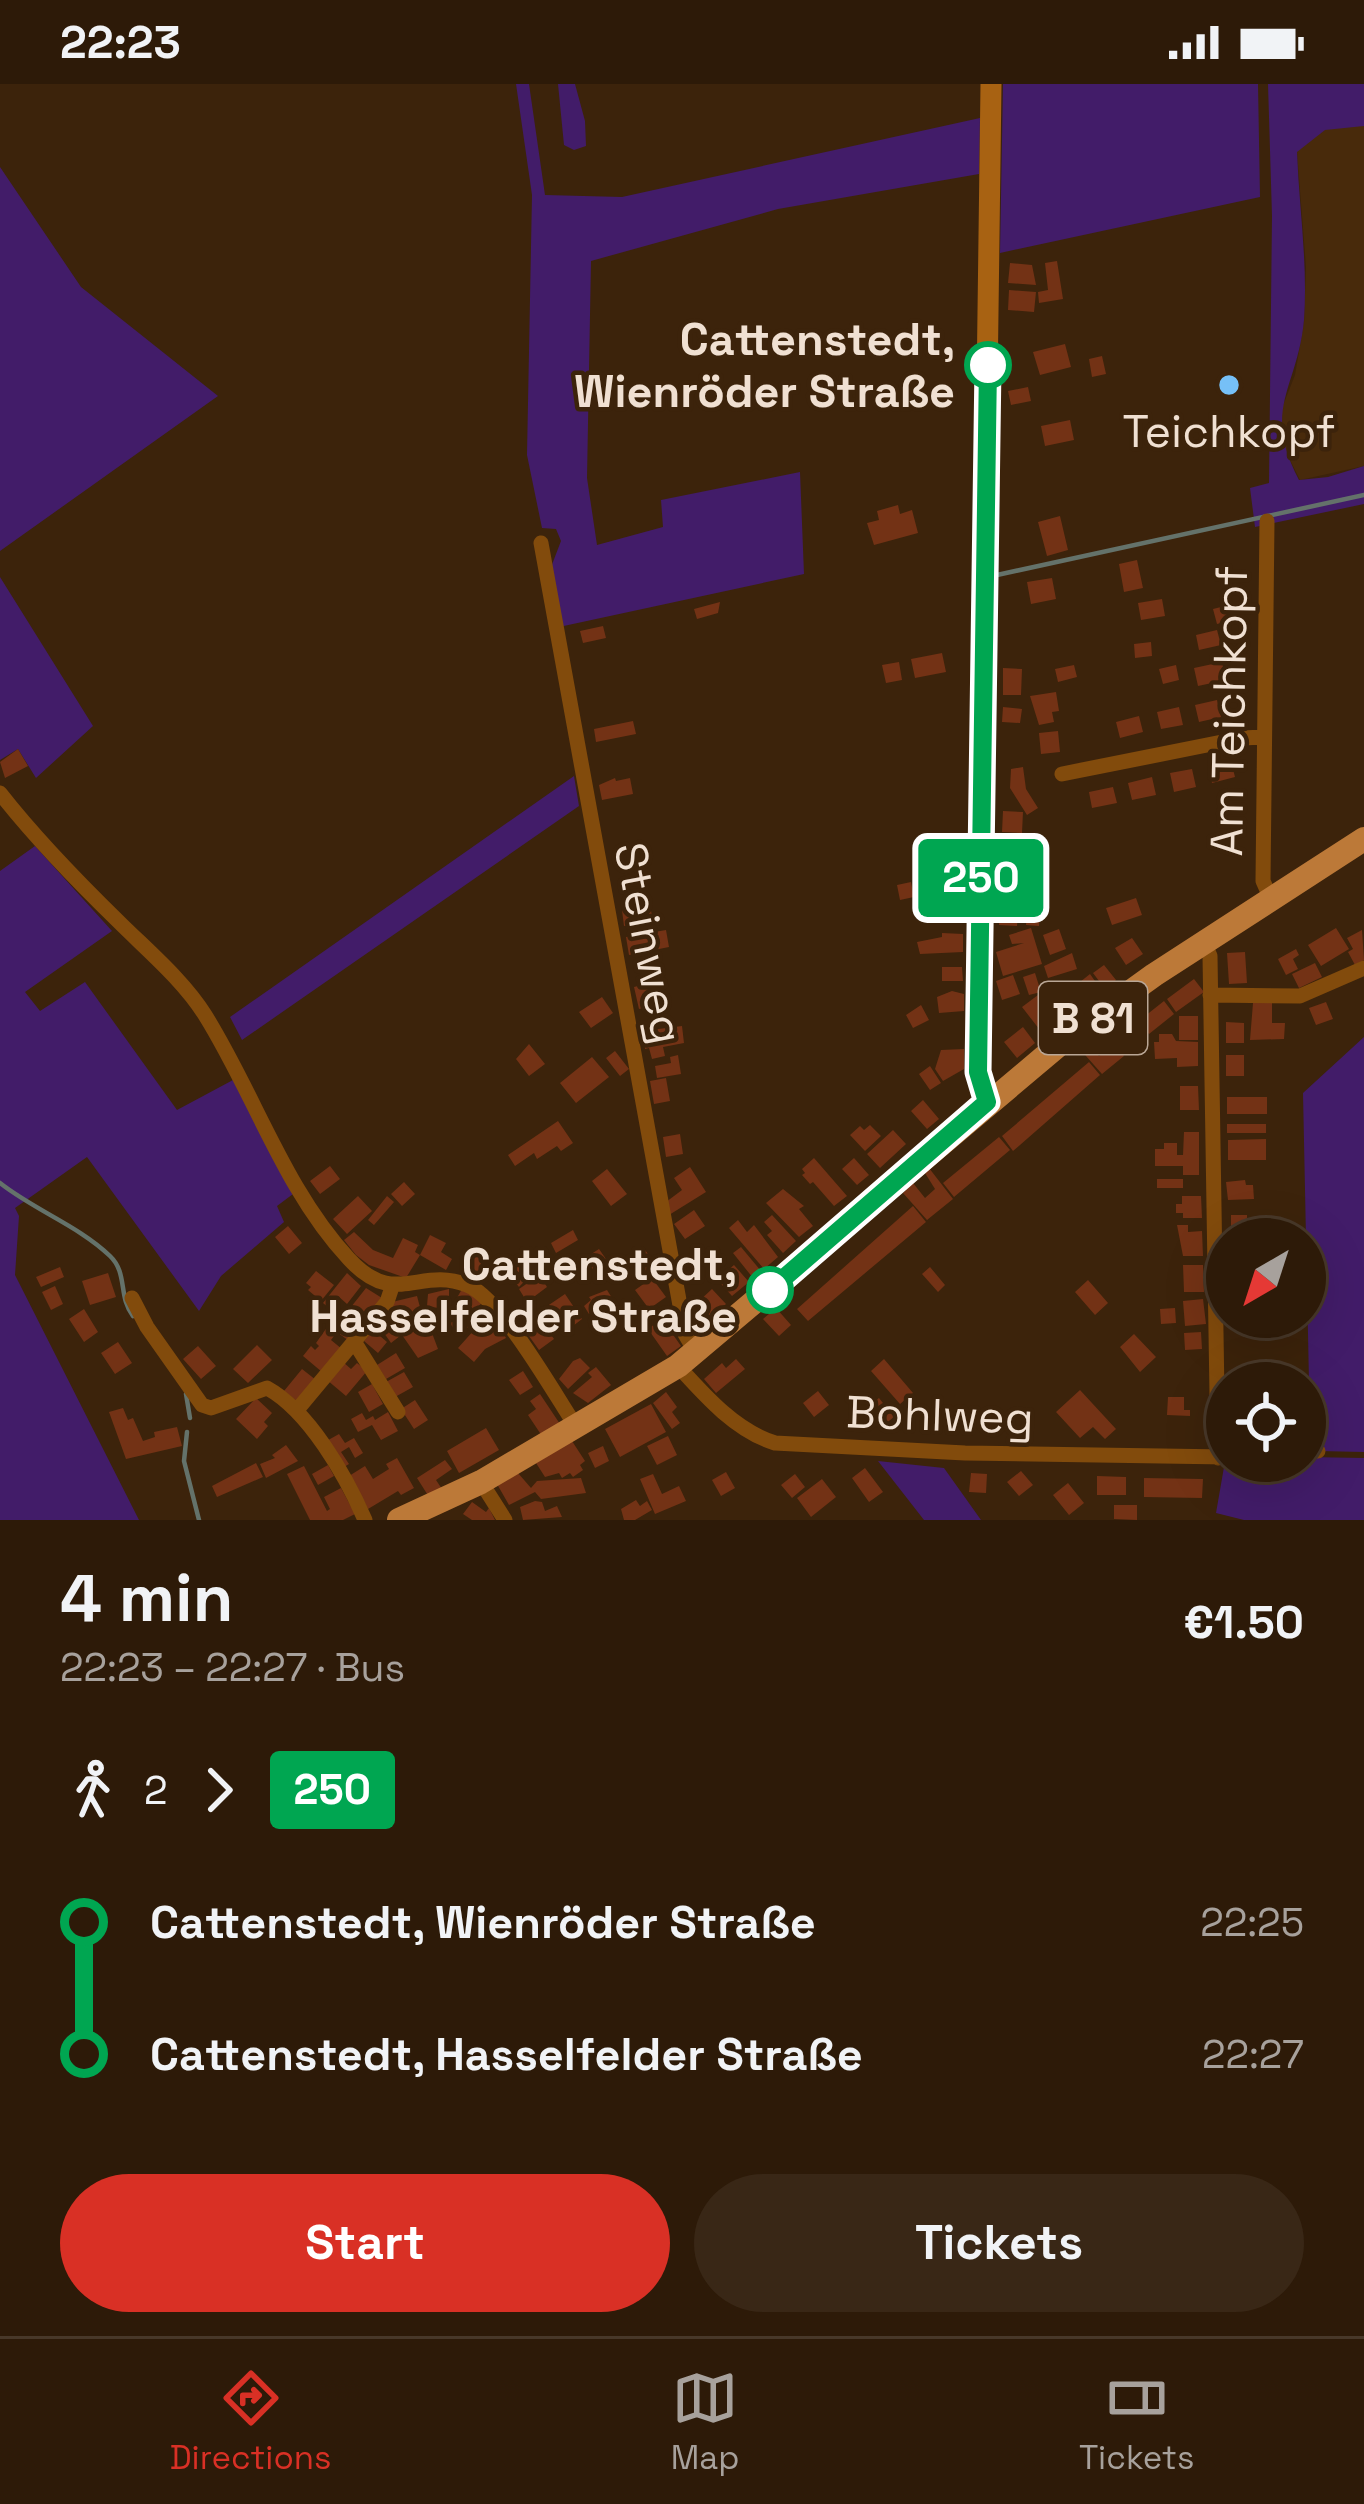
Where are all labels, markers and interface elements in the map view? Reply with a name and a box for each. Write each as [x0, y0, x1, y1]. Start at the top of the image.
text: 22:23 [60, 14, 181, 71]
place label: Cattenstedt, Wienröder Straße [574, 311, 955, 420]
marker: Cattenstedt, Wienröder Straße [966, 343, 1010, 387]
marker: Teichkopf [1216, 372, 1242, 398]
place label: Teichkopf [1123, 403, 1335, 460]
street label: Am Teichkopf [1198, 565, 1260, 857]
street label: Steinweg [602, 838, 696, 1048]
line badge: 250 [912, 839, 1050, 917]
text: 250 [942, 851, 1020, 904]
road number: B 81 [1039, 982, 1147, 1054]
north arrow [1206, 1218, 1326, 1338]
map controls [1206, 1218, 1326, 1482]
place label: Cattenstedt, Hasselfelder Straße [309, 1236, 737, 1345]
marker: Cattenstedt, Hasselfelder Straße [748, 1268, 792, 1312]
button: locate [1206, 1362, 1326, 1482]
street label: Bohlweg [845, 1383, 1035, 1447]
text: 4 min [60, 1556, 233, 1640]
text: €1.50 [1184, 1594, 1304, 1651]
text: 22:23 – 22:27 · Bus [60, 1643, 405, 1692]
icon: walk [60, 1757, 126, 1823]
icon: forward [186, 1757, 252, 1823]
text: 250 [294, 1763, 371, 1816]
text: 2 [144, 1766, 168, 1815]
text: Cattenstedt, Wienröder Straße [150, 1894, 816, 1951]
text: 22:25 [1200, 1898, 1304, 1947]
text: Cattenstedt, Hasselfelder Straße [150, 2026, 863, 2083]
text: 22:27 [1202, 2030, 1304, 2079]
button: Start [60, 2174, 670, 2312]
button: Tickets [694, 2174, 1304, 2312]
tab: Directions [170, 2365, 331, 2479]
tab: Map [671, 2365, 740, 2479]
tab: Tickets [1079, 2365, 1194, 2479]

